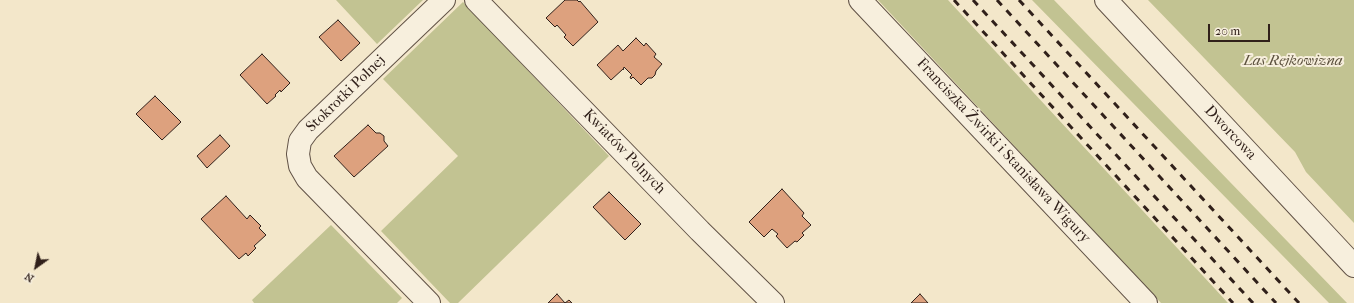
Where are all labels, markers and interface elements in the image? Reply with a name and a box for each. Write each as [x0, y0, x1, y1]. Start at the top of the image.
scale bar [1210, 16, 1272, 42]
text: 20 m [1215, 24, 1240, 38]
street label: Stokrotki Polnej [303, 52, 389, 136]
park label: Las Rejkowizna [1243, 52, 1343, 70]
street label: Franciszka Żwirki i Stanisława Wigury [912, 55, 1094, 247]
street label: Dworcowa [1200, 102, 1260, 164]
street label: Kwiatów Polnych [579, 106, 669, 198]
north arrow [16, 247, 56, 287]
text: N [22, 270, 36, 285]

